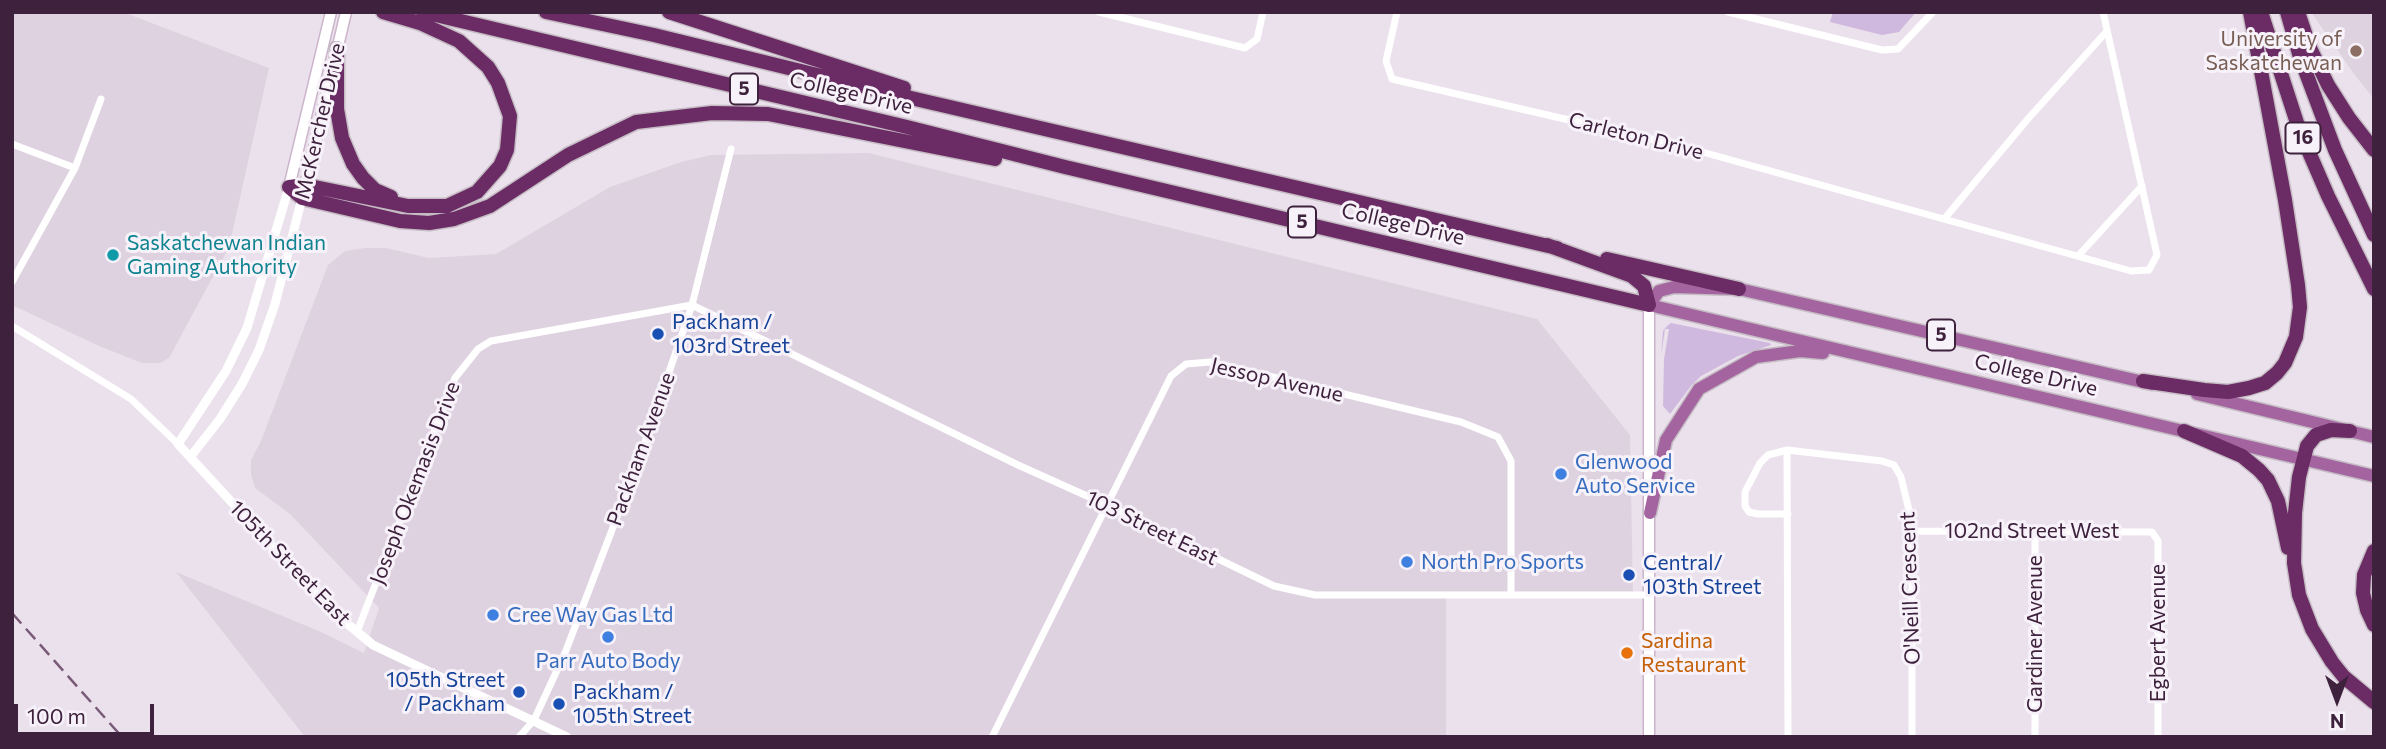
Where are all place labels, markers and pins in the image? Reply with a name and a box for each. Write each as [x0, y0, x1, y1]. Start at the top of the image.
place label: University of Saskatchewan [2205, 26, 2342, 76]
marker: University of Saskatchewan [2348, 43, 2364, 59]
place label: Saskatchewan Indian Gaming Authority [127, 230, 326, 280]
marker: Saskatchewan Indian Gaming Authority [105, 247, 121, 263]
place label: Packham / 103rd Street [672, 309, 790, 359]
marker: Packham / 103rd Street [650, 326, 666, 342]
place label: Glenwood Auto Service [1575, 449, 1695, 499]
marker: Glenwood Auto Service [1553, 466, 1569, 482]
place label: North Pro Sports [1421, 549, 1584, 575]
place label: Central/ 103th Street [1643, 550, 1762, 600]
marker: North Pro Sports [1399, 554, 1415, 570]
marker: Central/ 103th Street [1621, 567, 1637, 583]
place label: Cree Way Gas Ltd [507, 602, 673, 628]
marker: Cree Way Gas Ltd [485, 607, 501, 623]
place label: Sardina Restaurant [1641, 628, 1746, 678]
marker: Parr Auto Body [600, 629, 616, 645]
marker: Sardina Restaurant [1619, 645, 1635, 661]
place label: Parr Auto Body [535, 648, 681, 674]
place label: 105th Street / Packham [386, 667, 505, 717]
place label: Packham / 105th Street [573, 679, 692, 729]
marker: 105th Street / Packham [511, 684, 527, 700]
marker: Packham / 105th Street [551, 696, 567, 712]

